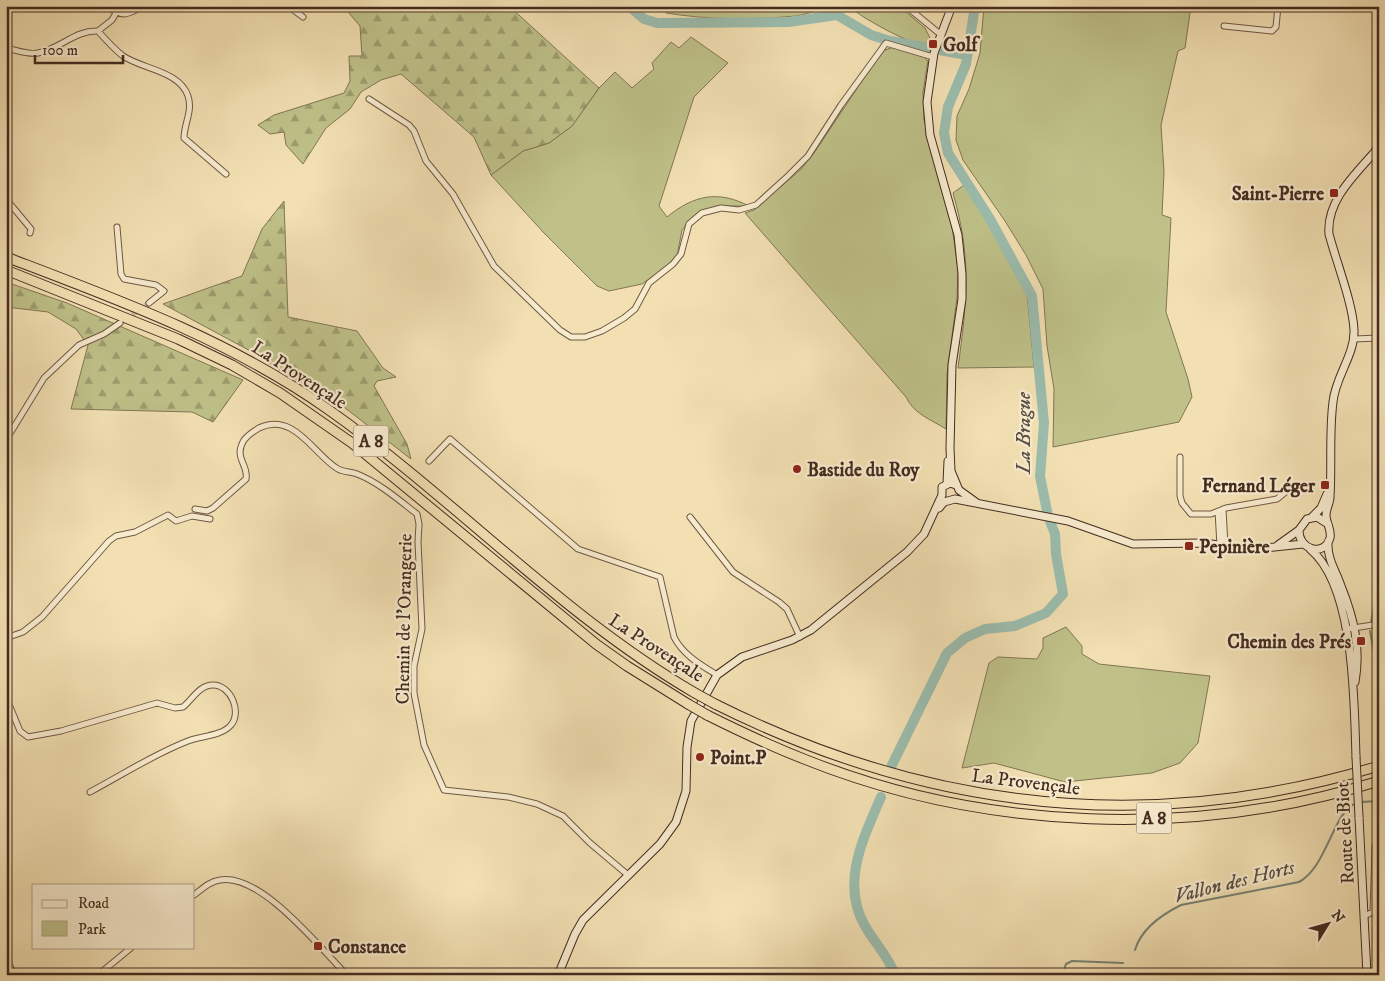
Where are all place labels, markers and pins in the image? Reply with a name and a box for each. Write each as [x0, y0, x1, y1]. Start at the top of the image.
place label: Golf [943, 34, 981, 57]
marker: Golf [927, 38, 939, 50]
place label: Saint-Pierre [1232, 183, 1324, 206]
marker: Saint-Pierre [1328, 187, 1340, 199]
place label: Bastide du Roy [807, 459, 920, 482]
marker: Bastide du Roy [791, 463, 803, 475]
place label: Fernand Léger [1202, 475, 1316, 498]
marker: Fernand Léger [1319, 479, 1331, 491]
place label: Pepinière [1199, 536, 1270, 559]
marker: Pepinière [1183, 540, 1195, 552]
place label: Chemin des Prés [1227, 631, 1352, 654]
marker: Chemin des Prés [1355, 635, 1367, 647]
place label: Point.P [710, 747, 766, 770]
marker: Point.P [694, 751, 706, 763]
place label: Constance [328, 936, 406, 959]
marker: Constance [312, 940, 324, 952]

